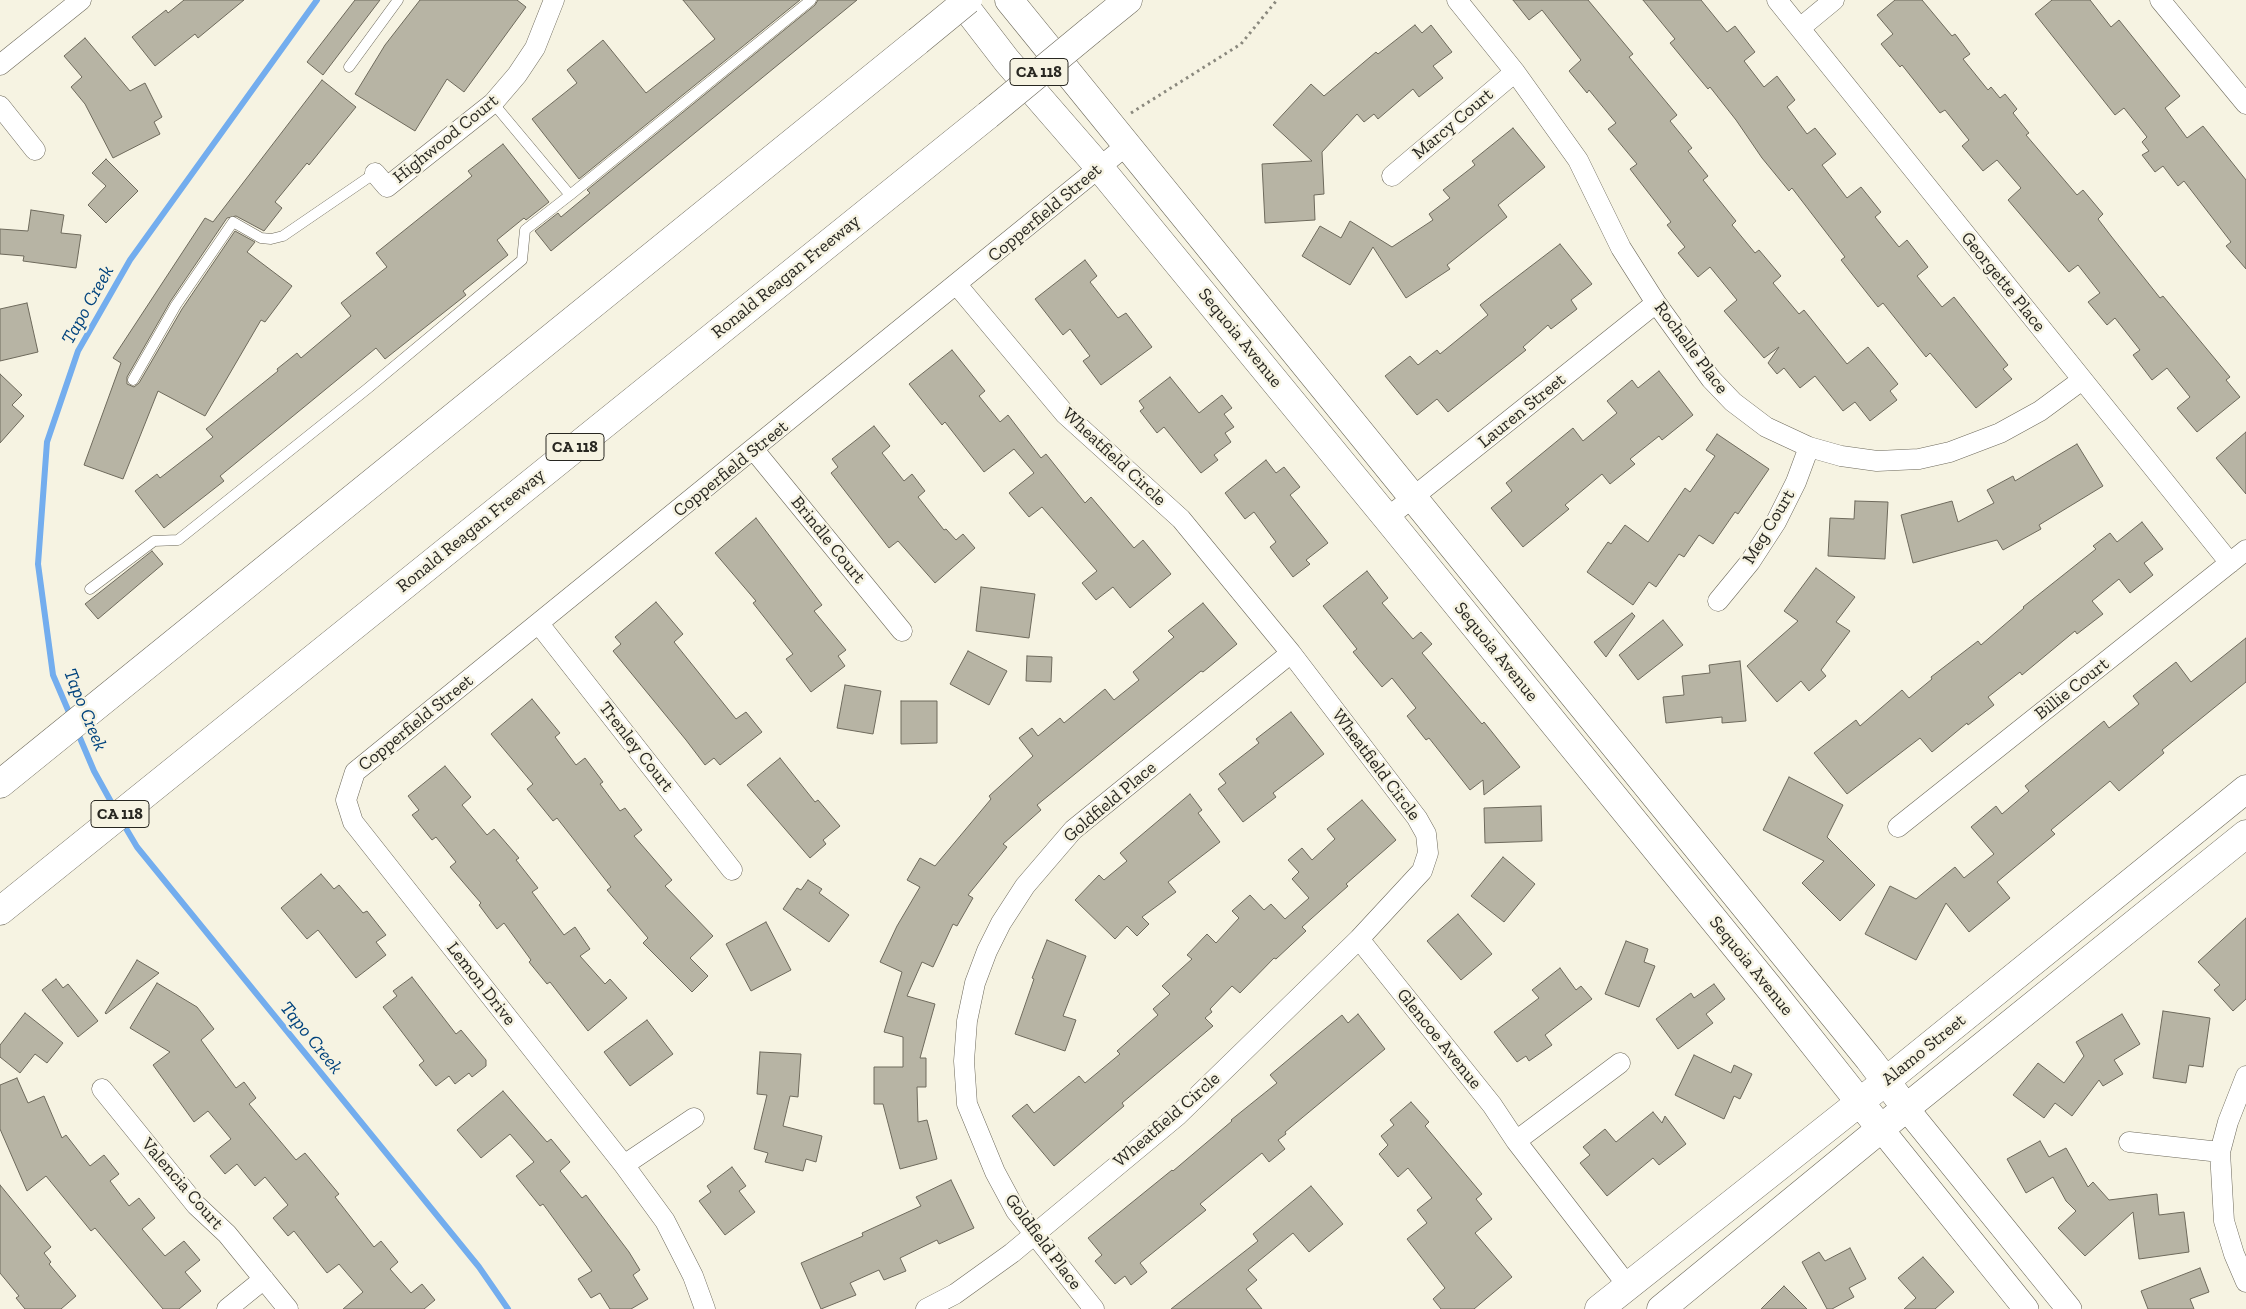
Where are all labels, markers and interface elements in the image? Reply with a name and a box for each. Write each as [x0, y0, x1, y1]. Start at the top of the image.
road number: CA 118 [1010, 58, 1068, 86]
street label: Marcy Court [1408, 84, 1498, 164]
street label: Highwood Court [389, 90, 503, 188]
street label: Copperfield Street [984, 159, 1106, 267]
street label: Ronald Reagan Freeway [707, 211, 865, 343]
street label: Georgette Place [1956, 228, 2050, 336]
water label: Tapo Creek [57, 262, 119, 348]
street label: Sequoia Avenue [1193, 284, 1287, 392]
street label: Rochelle Place [1649, 298, 1733, 398]
street label: Lauren Street [1474, 369, 1570, 453]
street label: Wheatfield Circle [1058, 403, 1170, 511]
street label: Copperfield Street [669, 416, 793, 522]
road number: CA 118 [546, 434, 604, 461]
street label: Ronald Reagan Freeway [392, 465, 550, 597]
street label: Meg Court [1738, 486, 1800, 568]
street label: Brindle Court [786, 492, 870, 588]
street label: Sequoia Avenue [1449, 598, 1543, 706]
street label: Billie Court [2031, 653, 2113, 725]
water label: Tapo Creek [58, 666, 112, 754]
street label: Copperfield Street [354, 670, 478, 776]
street label: Trenley Court [594, 698, 678, 796]
street label: Wheatfield Circle [1327, 705, 1425, 825]
street label: Goldfield Place [1059, 757, 1161, 847]
road number: CA 118 [91, 801, 149, 828]
street label: Sequoia Avenue [1704, 912, 1798, 1020]
street label: Lemon Drive [442, 938, 520, 1030]
street label: Glencoe Avenue [1392, 984, 1486, 1094]
water label: Tapo Creek [275, 997, 347, 1079]
street label: Alamo Street [1878, 1010, 1970, 1090]
street label: Wheatfield Circle [1109, 1068, 1225, 1172]
street label: Valencia Court [136, 1134, 228, 1234]
street label: Goldfield Place [1000, 1190, 1086, 1294]

